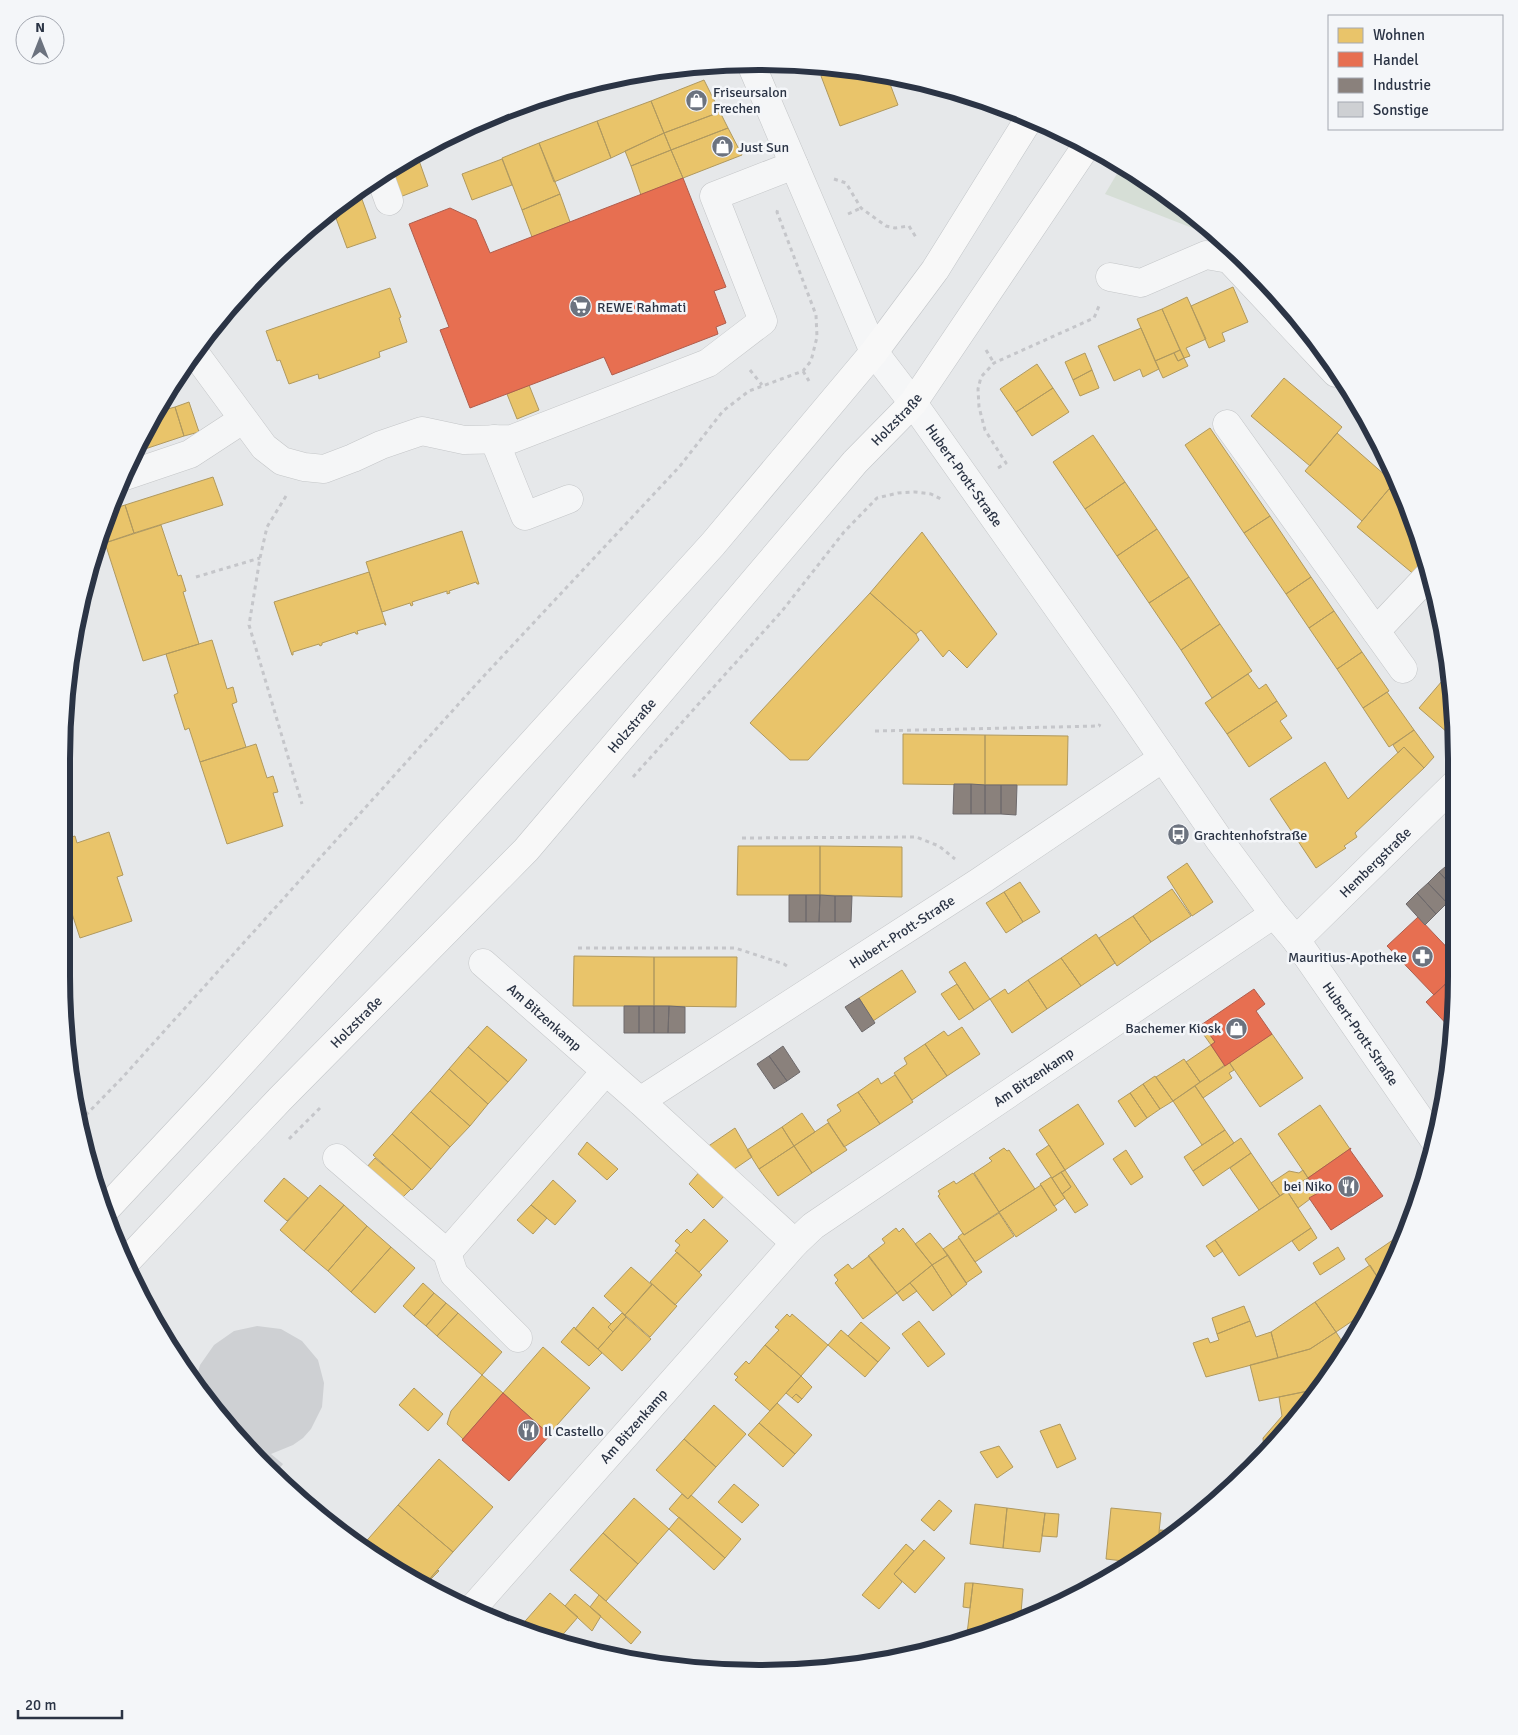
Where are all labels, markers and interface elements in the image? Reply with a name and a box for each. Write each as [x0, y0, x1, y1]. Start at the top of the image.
north arrow [15, 15, 65, 65]
legend [1328, 15, 1503, 130]
text: N [35, 19, 45, 36]
text: Wohnen [1373, 26, 1425, 44]
text: Handel [1373, 51, 1419, 69]
text: Industrie [1373, 76, 1431, 94]
place label: Friseursalon Frechen [713, 84, 787, 117]
shop icon: Friseursalon Frechen [685, 88, 709, 112]
text: Sonstige [1373, 101, 1429, 119]
shop icon: Just Sun [710, 135, 734, 159]
place label: Just Sun [738, 139, 789, 156]
supermarket icon: REWE Rahmati [569, 295, 593, 319]
place label: REWE Rahmati [597, 299, 686, 316]
street label: Holzstraße [867, 390, 926, 449]
street label: Hubert-Prott-Straße [922, 421, 1006, 530]
street label: Holzstraße [604, 695, 660, 756]
bus stop icon: Grachtenhofstraße [1166, 823, 1190, 847]
street label: Hembergstraße [1336, 823, 1415, 901]
place label: Grachtenhofstraße [1194, 827, 1307, 844]
street label: Hubert-Prott-Straße [846, 891, 958, 972]
pharmacy icon: Mauritius-Apotheke [1411, 945, 1435, 969]
place label: Mauritius-Apotheke [1288, 949, 1407, 966]
street label: Hubert-Prott-Straße [1319, 979, 1402, 1089]
street label: Am Bitzenkamp [504, 980, 585, 1054]
street label: Holzstraße [327, 992, 386, 1052]
shop icon: Bachemer Kiosk [1225, 1016, 1249, 1040]
place label: Bachemer Kiosk [1125, 1020, 1221, 1037]
street label: Am Bitzenkamp [990, 1044, 1077, 1110]
restaurant icon: bei Niko [1336, 1174, 1360, 1198]
place label: bei Niko [1283, 1178, 1332, 1195]
street label: Am Bitzenkamp [596, 1385, 671, 1467]
restaurant icon: Il Castello [516, 1419, 540, 1443]
place label: Il Castello [544, 1423, 604, 1440]
scale bar [18, 1688, 121, 1720]
text: 20 m [25, 1696, 56, 1714]

